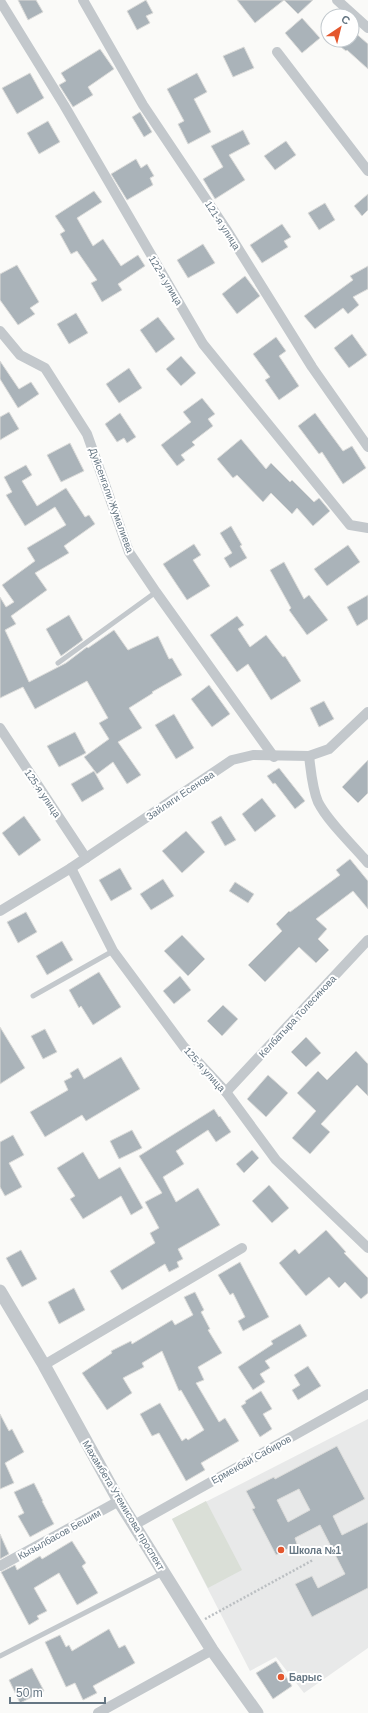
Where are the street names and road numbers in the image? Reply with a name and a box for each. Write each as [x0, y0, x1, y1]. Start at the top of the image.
street label: 121-я улица [203, 199, 243, 252]
street label: 122-я улица [147, 254, 185, 307]
street label: Дуйсенгали Жумалиева [87, 446, 136, 555]
street label: 125-я улица [22, 767, 63, 820]
street label: Зайляги Есенова [144, 768, 217, 822]
street label: Келбатыра Толесинова [257, 973, 338, 1060]
street label: 125-я улица [182, 1045, 228, 1094]
street label: Ермекбай Сабиров [210, 1433, 293, 1486]
street label: Махамбета Утемисова проспект [80, 1438, 167, 1573]
street label: Кызылбасов Бешим [16, 1507, 103, 1562]

